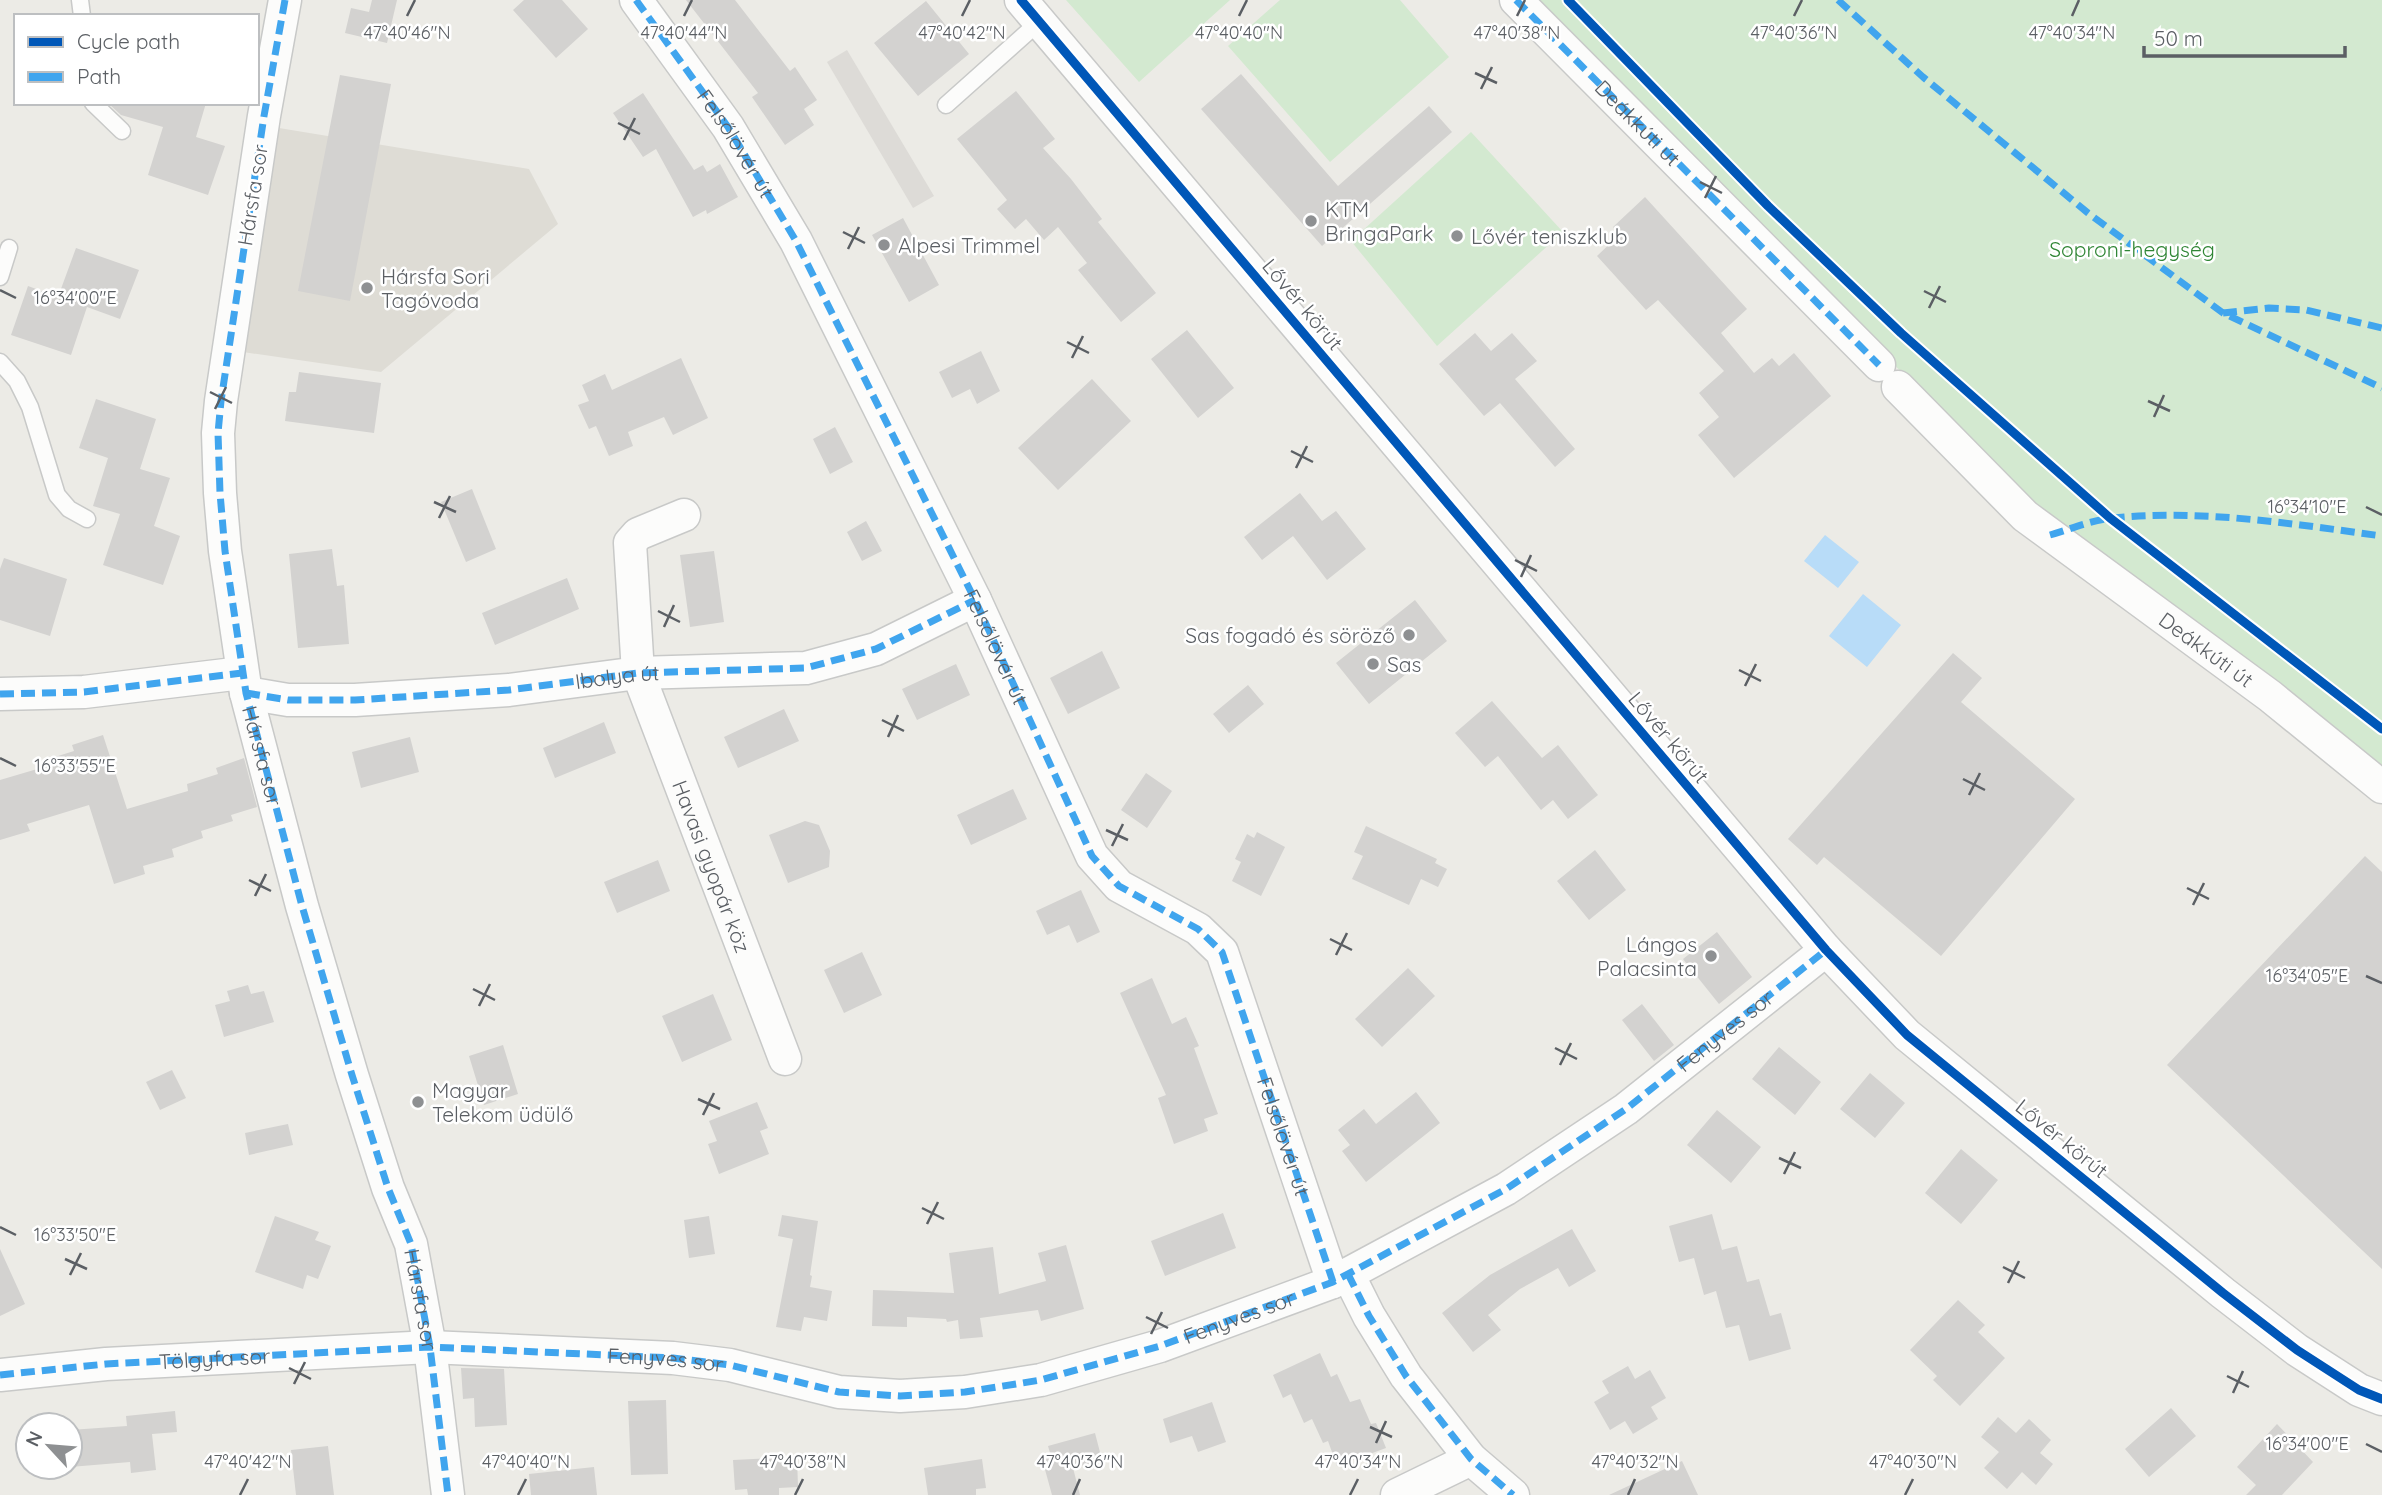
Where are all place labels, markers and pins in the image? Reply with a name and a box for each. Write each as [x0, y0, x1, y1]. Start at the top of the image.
place label: KTM BringaPark [1325, 196, 1434, 246]
marker: KTM BringaPark [1303, 213, 1319, 229]
place label: Lővér teniszklub [1471, 223, 1627, 249]
marker: Lővér teniszklub [1449, 228, 1465, 244]
place label: Alpesi Trimmel [898, 232, 1040, 258]
marker: Alpesi Trimmel [876, 237, 892, 253]
place label: Hársfa Sori Tagóvoda [381, 263, 490, 313]
marker: Hársfa Sori Tagóvoda [359, 280, 375, 296]
place label: Sas fogadó és söröző [1185, 622, 1395, 648]
marker: Sas fogadó és söröző [1401, 627, 1417, 643]
place label: Sas [1387, 651, 1421, 677]
marker: Sas [1365, 656, 1381, 672]
place label: Lángos Palacsinta [1597, 931, 1697, 981]
marker: Lángos Palacsinta [1703, 948, 1719, 964]
place label: Magyar Telekom üdülő [432, 1077, 573, 1127]
marker: Magyar Telekom üdülő [410, 1094, 426, 1110]

